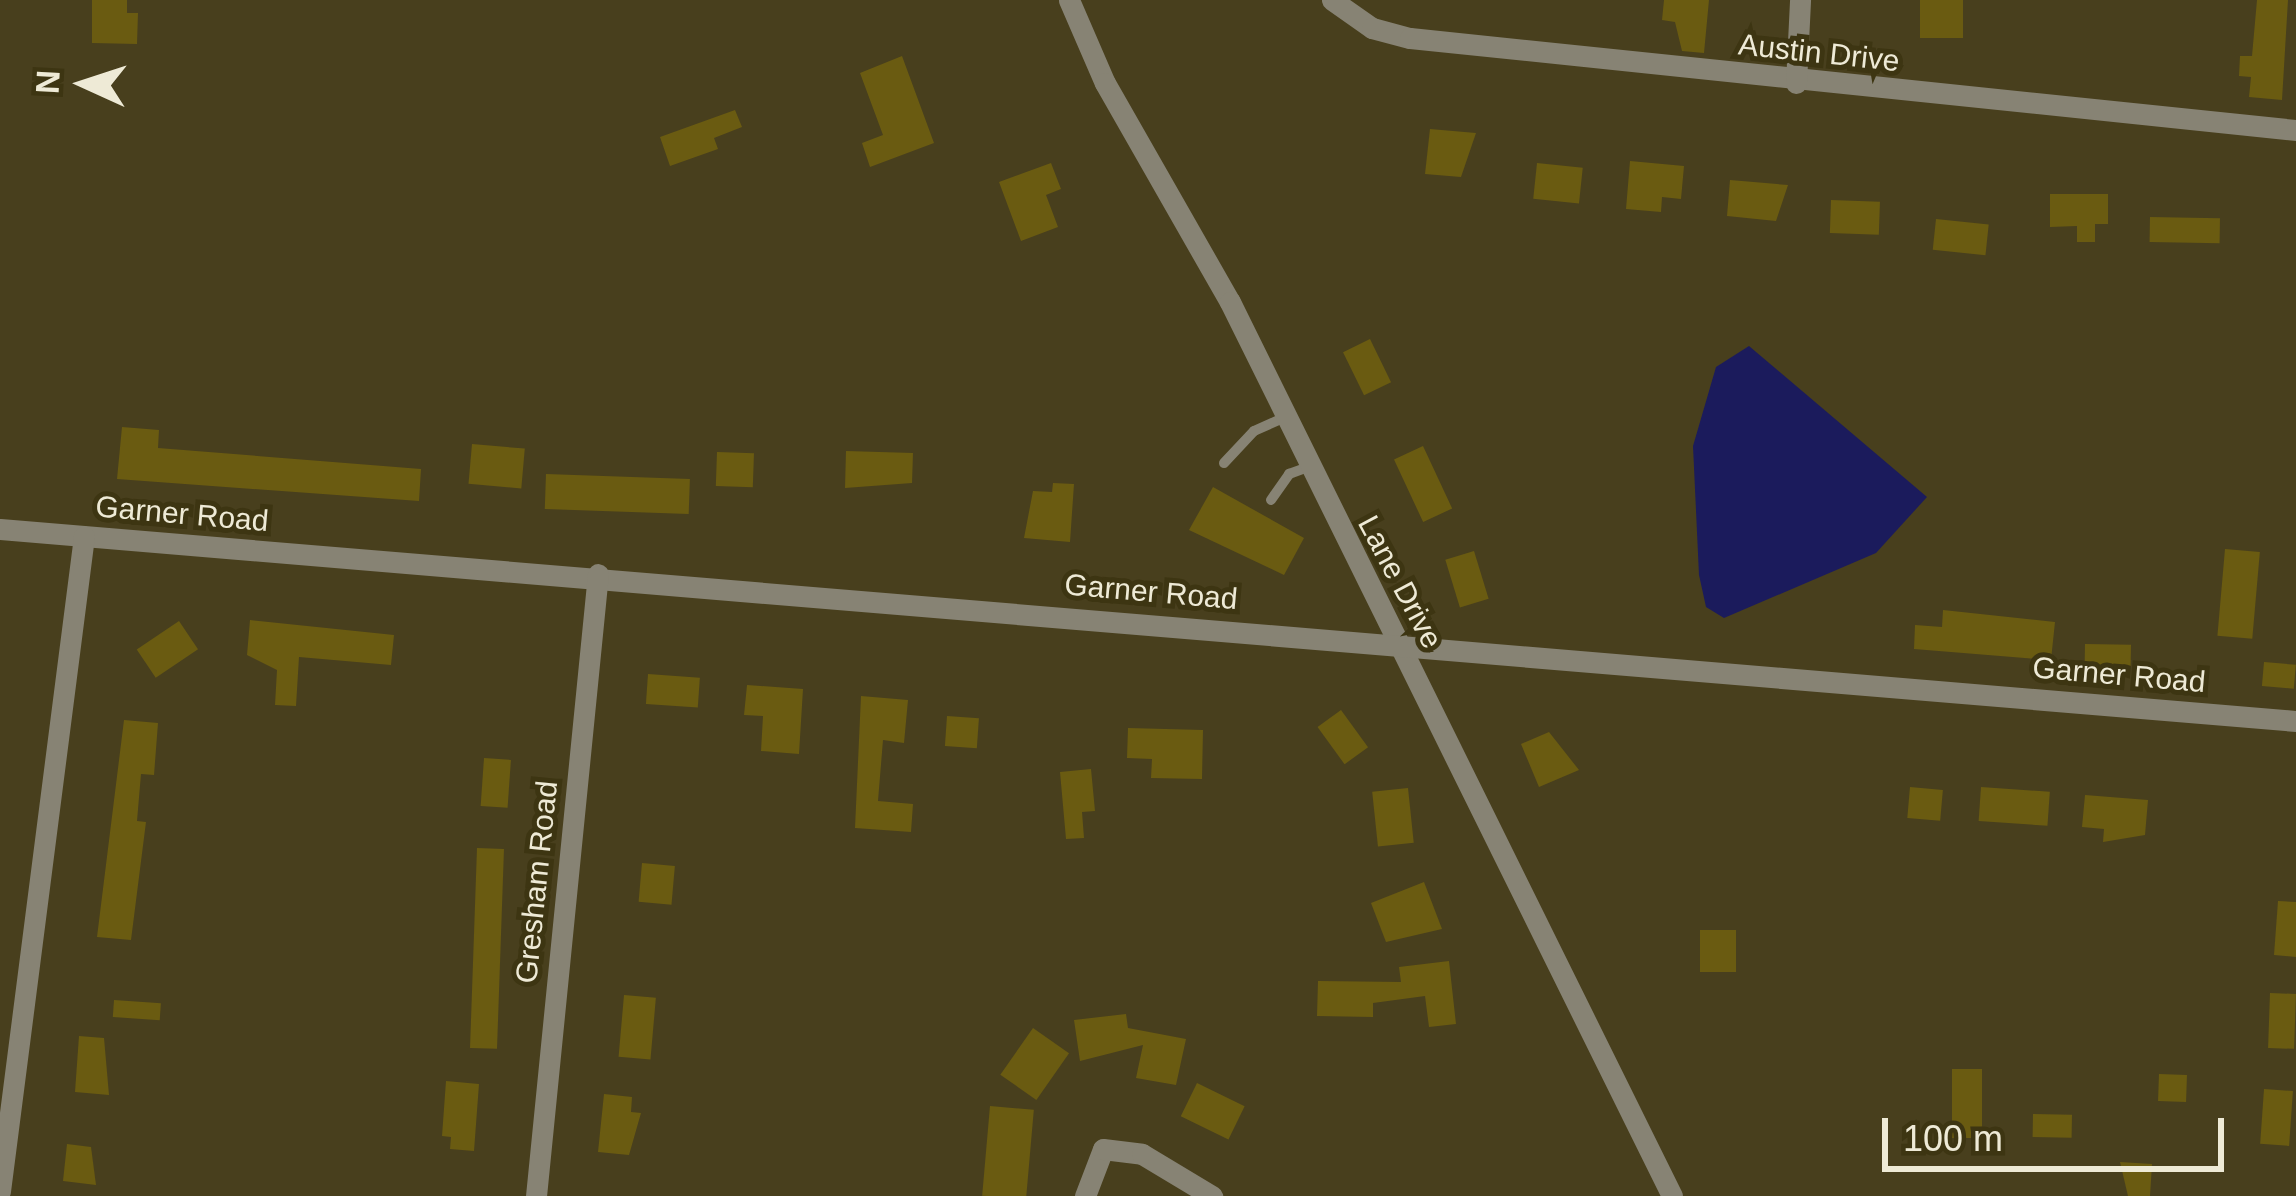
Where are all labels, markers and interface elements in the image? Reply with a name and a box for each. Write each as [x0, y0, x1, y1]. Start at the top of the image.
north arrow [24, 24, 144, 144]
street label: Austin Drive [1737, 27, 1901, 79]
text: N [28, 69, 67, 95]
street label: Garner Road [94, 489, 270, 539]
street label: Lane Drive [1350, 510, 1450, 654]
street label: Garner Road [1063, 567, 1239, 617]
street label: Garner Road [2031, 650, 2207, 700]
street label: Gresham Road [508, 779, 566, 985]
scale bar [1888, 1094, 2230, 1168]
text: 100 m [1903, 1118, 2003, 1159]

